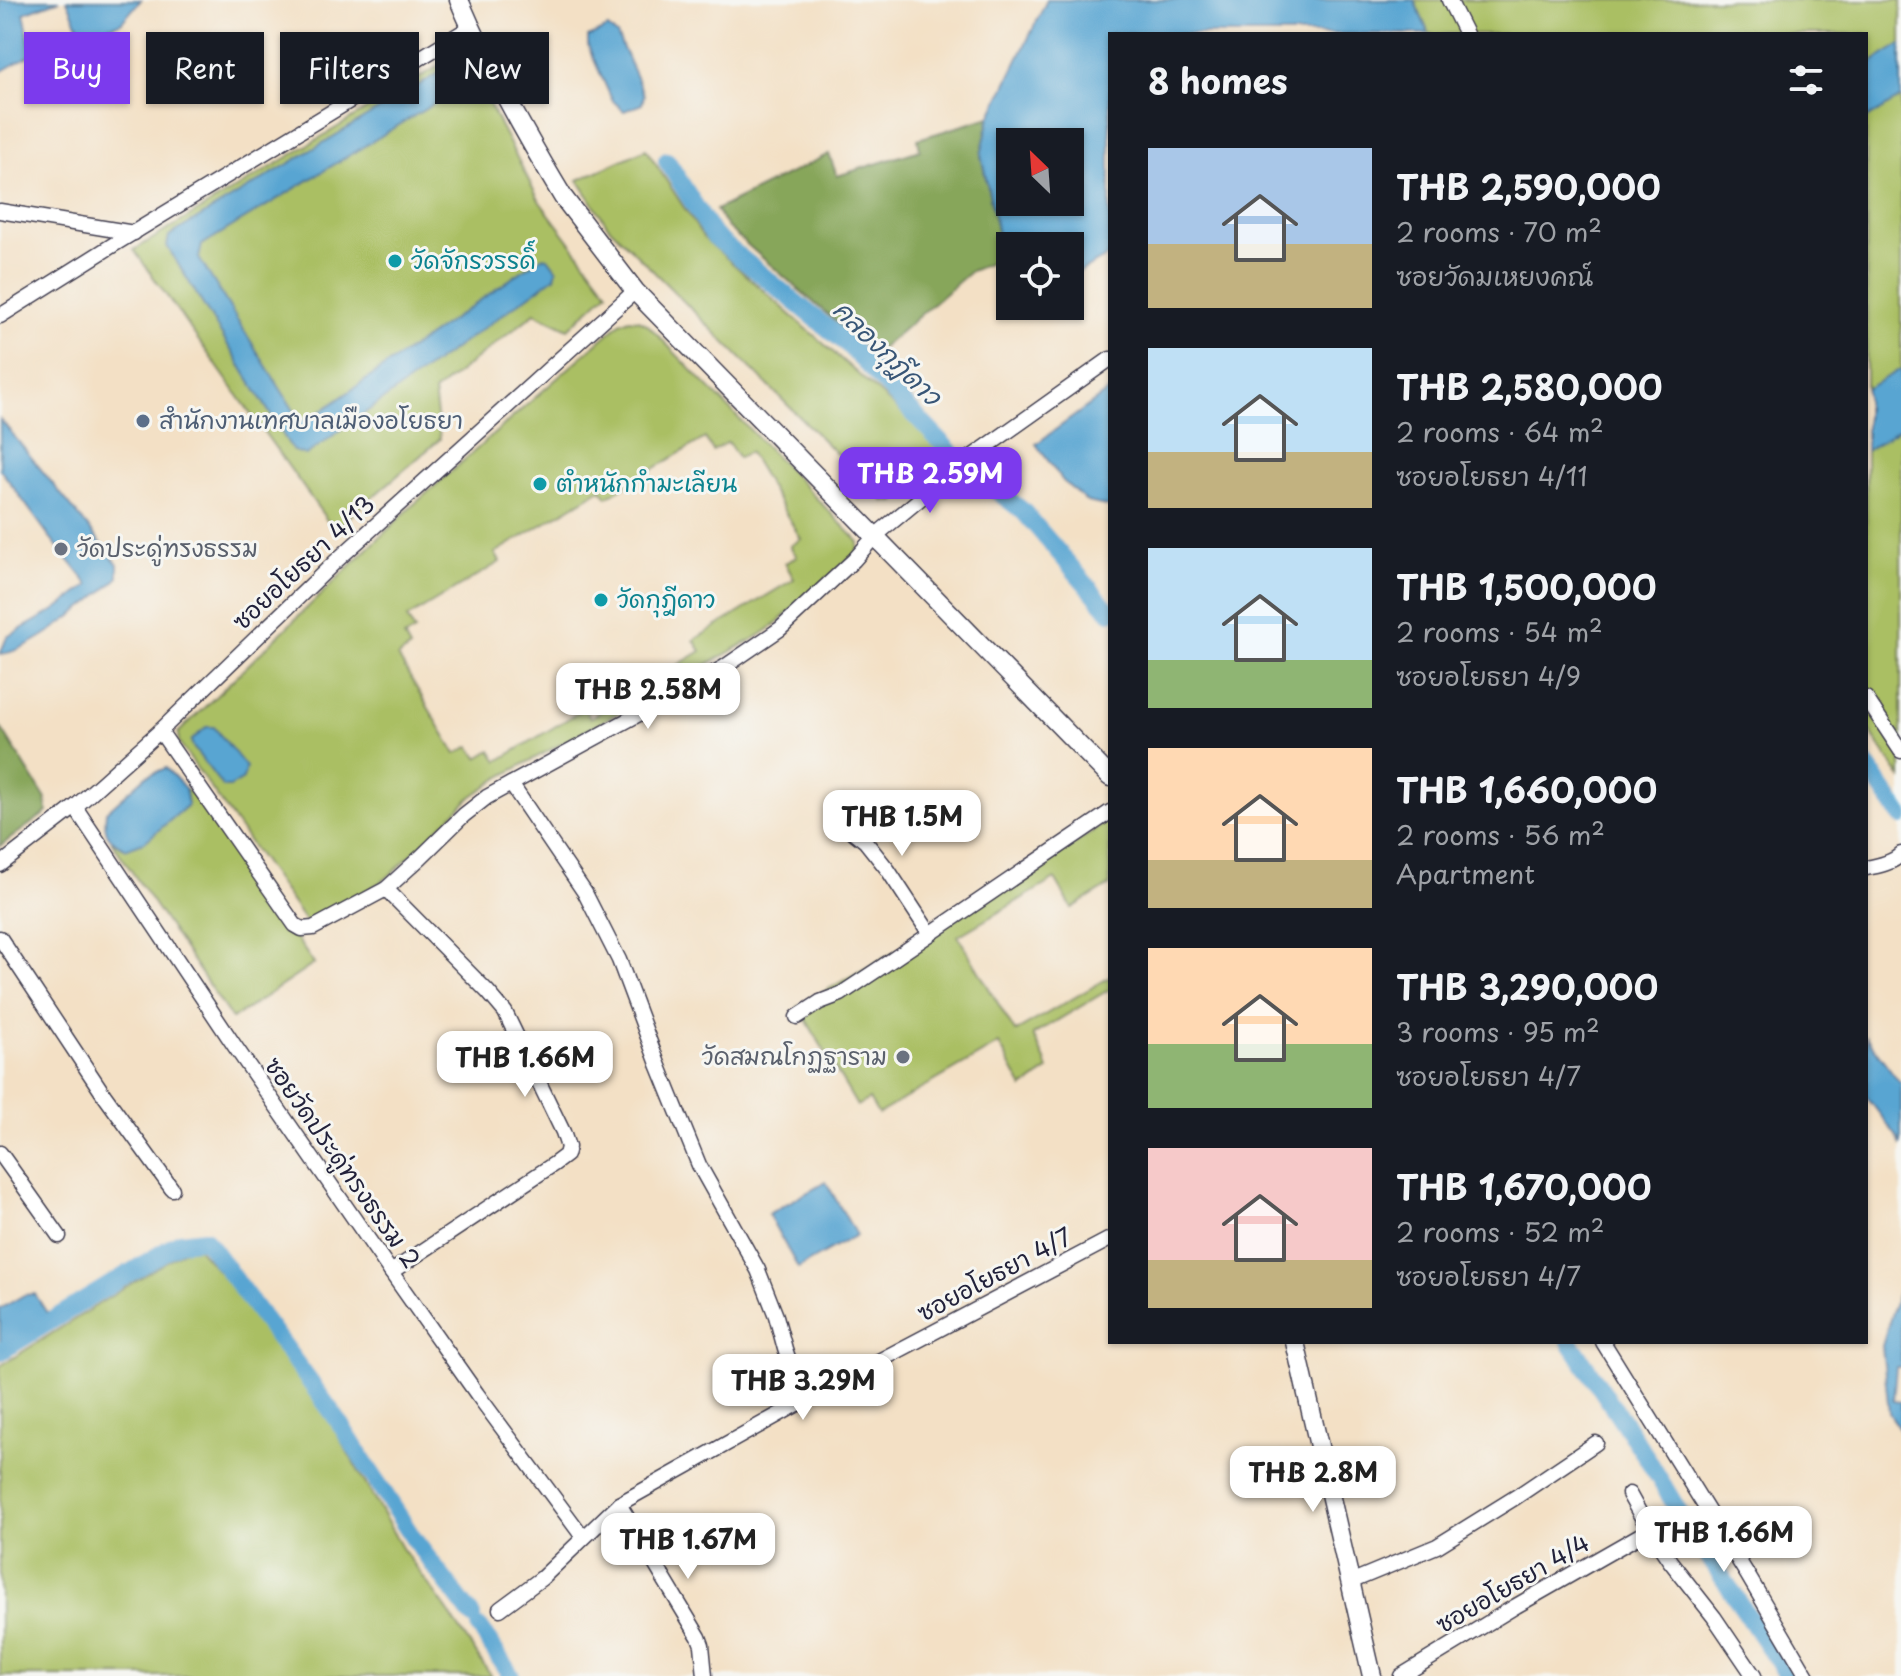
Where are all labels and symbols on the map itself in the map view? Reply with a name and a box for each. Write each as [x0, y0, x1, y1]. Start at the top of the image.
north arrow [996, 128, 1084, 216]
place label: วัดจักรวรรดิ์ [411, 239, 536, 277]
marker: วัดจักรวรรดิ์ [386, 252, 404, 270]
water label: คลองกุฎีดาว [824, 290, 952, 416]
place label: สำนักงานเทศบาลเมืองอโยธยา [159, 401, 463, 437]
marker: สำนักงานเทศบาลเมืองอโยธยา [134, 412, 152, 430]
pin: THB 2.59M [838, 447, 1022, 515]
place label: ตำหนักกำมะเลียน [556, 464, 737, 500]
marker: ตำหนักกำมะเลียน [531, 475, 549, 493]
street label: ซอยอโยธยา 4/13 [223, 486, 382, 637]
place label: วัดประดู่ทรงธรรม [77, 529, 258, 567]
marker: วัดประดู่ทรงธรรม [52, 540, 70, 558]
place label: วัดกุฎีดาว [617, 580, 715, 618]
marker: วัดกุฎีดาว [592, 591, 610, 609]
pin: THB 2.58M [556, 663, 740, 731]
pin: THB 1.5M [819, 790, 985, 858]
pin: THB 1.66M [433, 1031, 617, 1099]
place label: วัดสมณโกฏฐาราม [702, 1037, 887, 1073]
marker: วัดสมณโกฏฐาราม [894, 1048, 912, 1066]
street label: ซอยวัดประดู่ทรงธรรม 2 [255, 1049, 430, 1276]
street label: ซอยอโยธยา 4/7 [910, 1217, 1078, 1329]
pin: THB 3.29M [711, 1354, 895, 1422]
pin: THB 2.8M [1230, 1446, 1396, 1514]
pin: THB 1.66M [1632, 1506, 1816, 1574]
pin: THB 1.67M [596, 1513, 780, 1581]
street label: ซอยอโยธยา 4/4 [1429, 1524, 1595, 1641]

